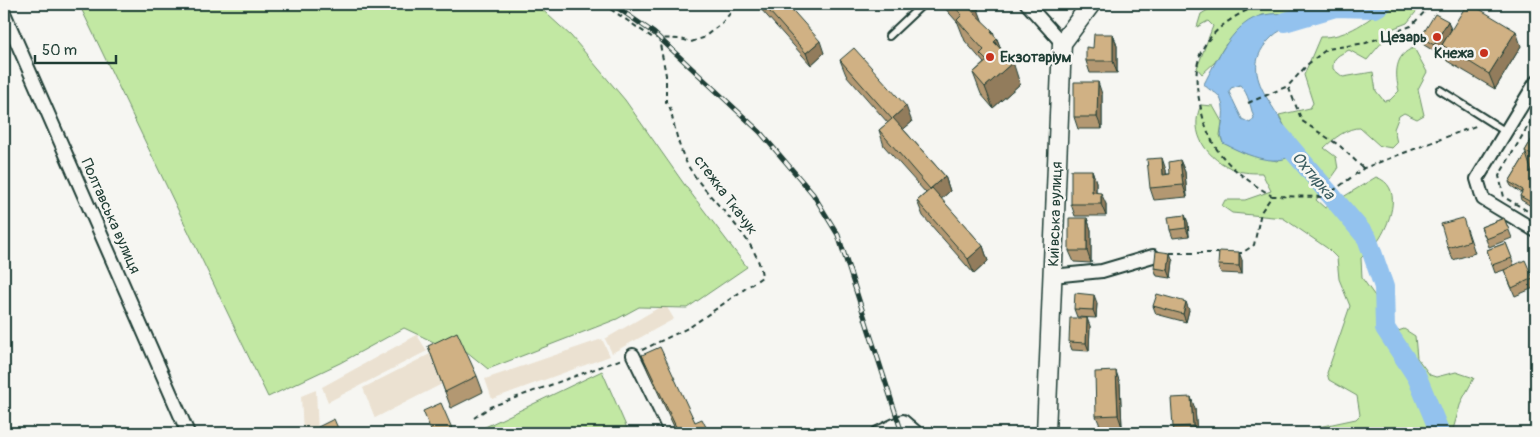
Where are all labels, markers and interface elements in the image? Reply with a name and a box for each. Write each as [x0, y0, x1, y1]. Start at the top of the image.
place label: Цезарь [1381, 28, 1427, 47]
marker: Цезарь [1431, 31, 1443, 43]
scale bar [35, 32, 116, 64]
text: 50 m [42, 41, 77, 60]
place label: Кнежа [1434, 44, 1474, 63]
marker: Кнежа [1478, 47, 1490, 59]
place label: Екзотаріум [1000, 48, 1071, 67]
marker: Екзотаріум [984, 51, 996, 63]
water label: Охтирка [1287, 148, 1340, 205]
street label: стежка Ткачук [690, 152, 762, 239]
street label: Полтавська вулиця [77, 156, 144, 277]
street label: Київська вулиця [1044, 161, 1067, 267]

